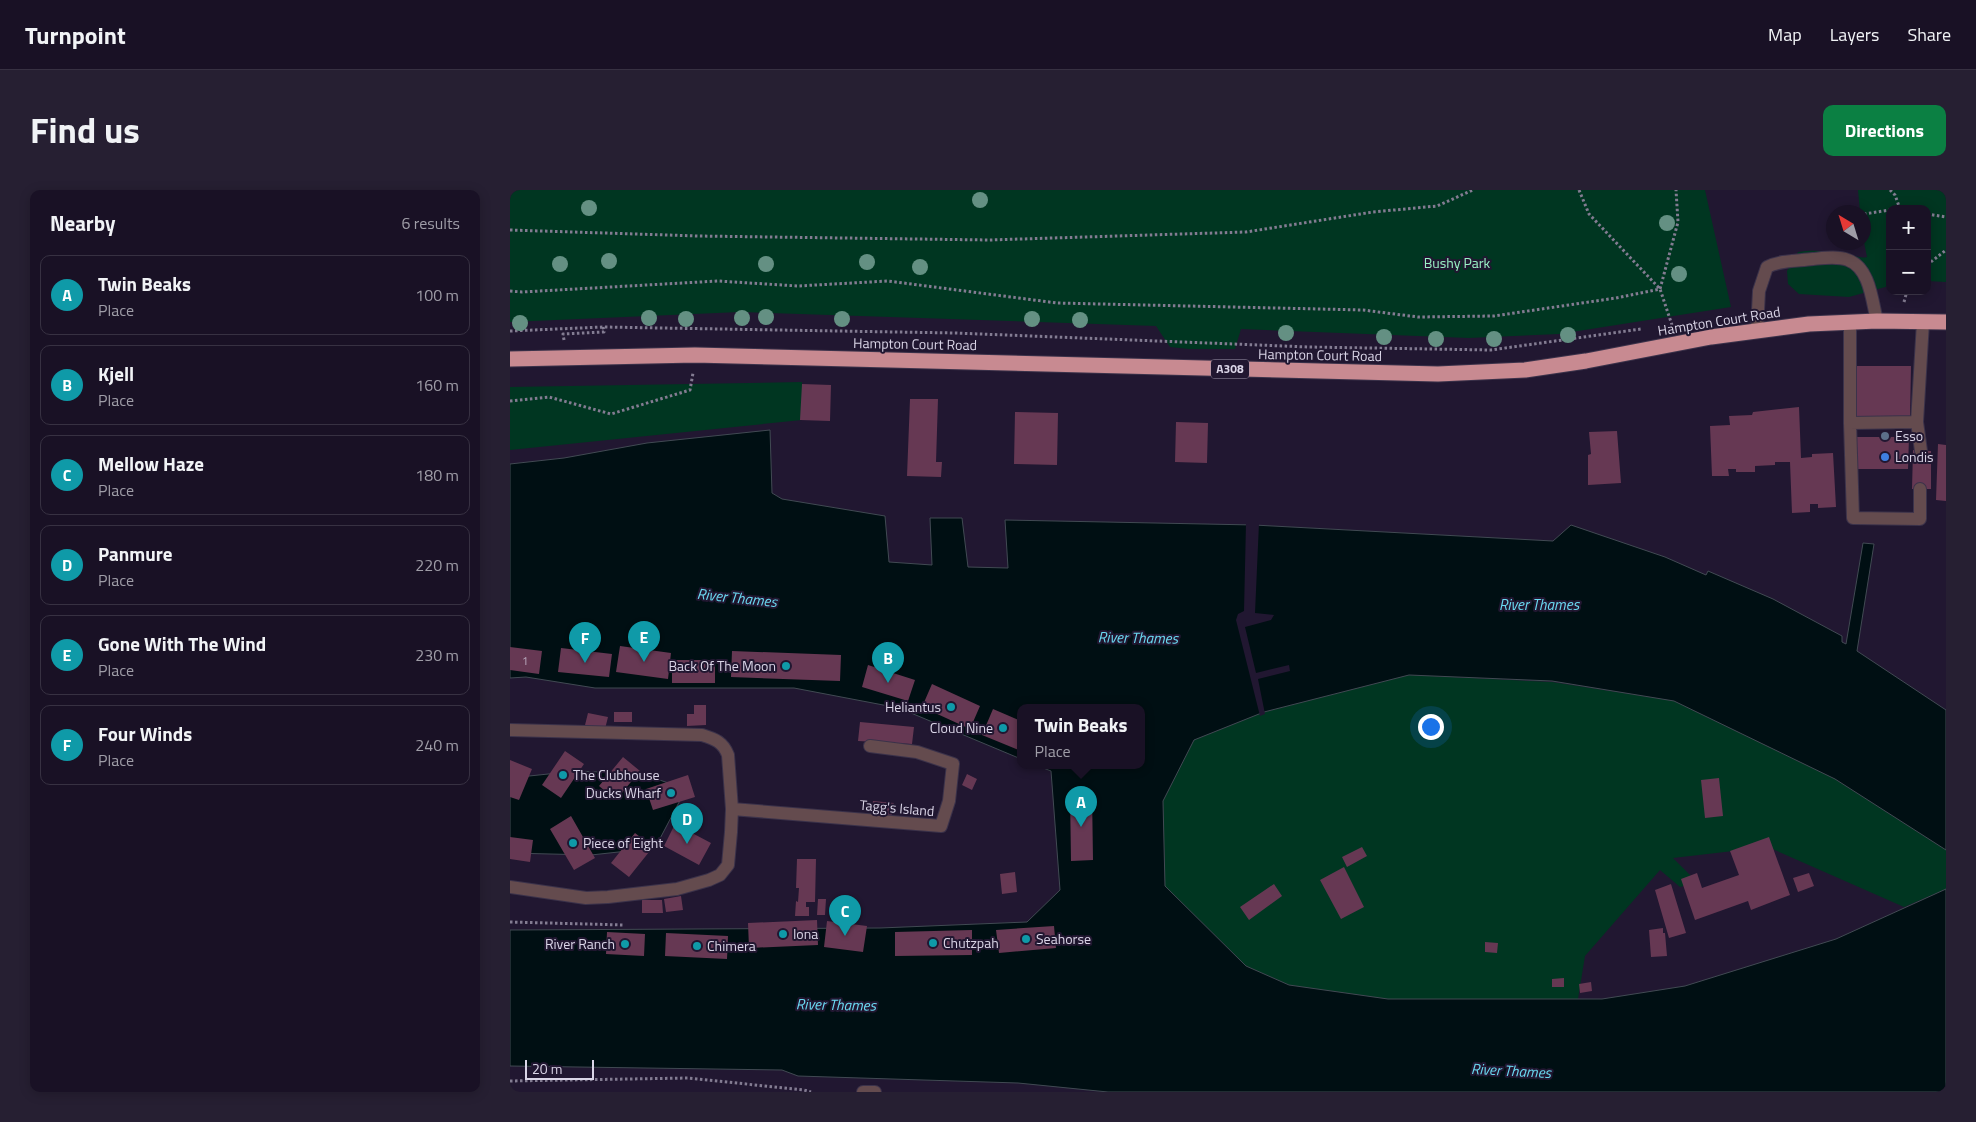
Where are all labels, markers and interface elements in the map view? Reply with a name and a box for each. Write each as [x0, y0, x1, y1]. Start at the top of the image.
text: Turnpoint [25, 17, 126, 53]
text: Map [1768, 21, 1802, 48]
text: Layers [1830, 21, 1879, 48]
text: Share [1907, 21, 1951, 48]
text: Find us [30, 103, 140, 157]
button: Directions [1823, 105, 1946, 156]
north arrow [1826, 205, 1871, 250]
map controls [1886, 205, 1931, 295]
button: + [1886, 205, 1931, 250]
text: Nearby [50, 207, 115, 239]
text: 6 results [401, 211, 460, 235]
button: − [1886, 250, 1931, 295]
park label: Bushy Park [1424, 252, 1491, 273]
text: Twin Beaks [98, 269, 191, 298]
text: A [62, 283, 72, 307]
text: 100 m [415, 283, 459, 307]
text: Place [98, 298, 134, 322]
street label: Hampton Court Road [1656, 300, 1782, 341]
street label: Hampton Court Road [853, 332, 977, 355]
street label: Hampton Court Road [1258, 343, 1382, 366]
text: Kjell [98, 359, 134, 388]
road number: A308 [1211, 360, 1249, 378]
text: B [62, 373, 72, 397]
text: 160 m [415, 373, 459, 397]
text: Place [98, 388, 134, 412]
place label: Esso [1895, 425, 1923, 446]
marker: Esso [1879, 430, 1891, 442]
place label: Londis [1895, 446, 1934, 467]
text: Mellow Haze [98, 449, 204, 478]
marker: Londis [1879, 451, 1891, 463]
text: C [63, 463, 71, 487]
text: 180 m [415, 463, 459, 487]
text: Place [98, 478, 134, 502]
text: Panmure [98, 539, 173, 568]
text: D [62, 553, 72, 577]
text: 220 m [415, 553, 459, 577]
text: Place [98, 568, 134, 592]
water label: River Thames [696, 582, 780, 613]
water label: River Thames [1499, 593, 1581, 616]
pin: E [628, 621, 660, 662]
pin: F [569, 622, 601, 663]
water label: River Thames [1098, 625, 1180, 650]
text: Gone With The Wind [98, 629, 266, 658]
pin: B [872, 642, 904, 683]
text: E [63, 643, 71, 667]
text: 230 m [415, 643, 459, 667]
house number: 1 [522, 653, 528, 669]
place label: Back Of The Moon [668, 655, 776, 676]
text: Place [98, 658, 134, 682]
marker: Back Of The Moon [780, 660, 792, 672]
place label: Heliantus [885, 696, 941, 717]
marker: Heliantus [945, 701, 957, 713]
popup [1017, 704, 1145, 769]
text: Twin Beaks [1034, 710, 1128, 739]
your location [1418, 714, 1444, 740]
place label: Cloud Nine [930, 717, 993, 738]
text: Four Winds [98, 719, 192, 748]
marker: Cloud Nine [997, 722, 1009, 734]
text: F [63, 733, 71, 757]
text: 240 m [415, 733, 459, 757]
text: Place [1034, 739, 1071, 763]
text: Place [98, 748, 134, 772]
place label: The Clubhouse [573, 764, 660, 785]
marker: The Clubhouse [557, 769, 569, 781]
place label: Ducks Wharf [586, 782, 661, 803]
pin: A [1065, 786, 1097, 827]
marker: Ducks Wharf [665, 787, 677, 799]
street label: Tagg's Island [859, 794, 935, 821]
pin: D [671, 803, 703, 844]
place label: Piece of Eight [583, 832, 663, 853]
marker: Piece of Eight [567, 837, 579, 849]
pin: C [829, 895, 861, 936]
place label: Iona [793, 923, 818, 944]
marker: Iona [777, 928, 789, 940]
place label: Seahorse [1036, 928, 1091, 949]
place label: Chutzpah [943, 932, 999, 953]
place label: River Ranch [545, 933, 615, 954]
marker: Seahorse [1020, 933, 1032, 945]
place label: Chimera [707, 935, 756, 956]
marker: Chutzpah [927, 937, 939, 949]
marker: River Ranch [619, 938, 631, 950]
marker: Chimera [691, 940, 703, 952]
water label: River Thames [796, 992, 878, 1017]
scale bar [525, 1057, 594, 1080]
water label: River Thames [1470, 1057, 1553, 1084]
text: 20 m [532, 1058, 562, 1079]

